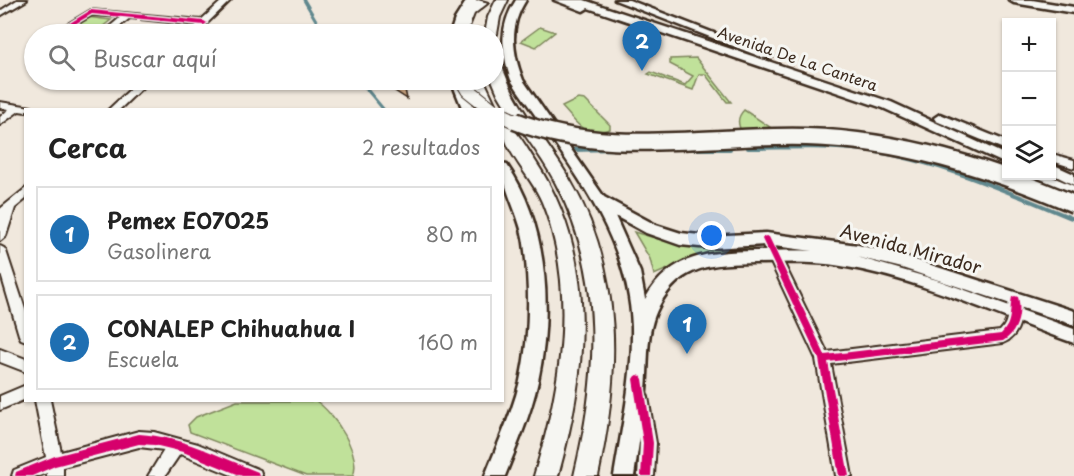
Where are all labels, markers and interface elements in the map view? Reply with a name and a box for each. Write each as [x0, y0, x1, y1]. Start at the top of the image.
map controls [1002, 18, 1056, 180]
button: + [1002, 18, 1056, 72]
street label: Avenida De La Cantera [715, 20, 882, 96]
pin: 2 [622, 22, 662, 71]
search box [24, 24, 504, 90]
icon: search [45, 41, 78, 74]
text: Buscar aquí [93, 41, 217, 74]
button: − [1002, 72, 1056, 126]
button: layers [1002, 126, 1056, 180]
text: Cerca [48, 128, 127, 167]
text: 2 resultados [362, 132, 480, 162]
text: Pemex E07025 [107, 203, 269, 236]
street label: Avenida Mirador [837, 216, 985, 280]
text: 1 [65, 219, 74, 249]
text: 80 m [426, 219, 478, 249]
your location [697, 221, 726, 250]
text: Gasolinera [107, 236, 211, 266]
pin: 1 [668, 304, 706, 354]
text: CONALEP Chihuahua I [107, 311, 355, 344]
text: 2 [62, 327, 77, 357]
text: 160 m [418, 327, 478, 357]
text: Escuela [107, 344, 179, 374]

